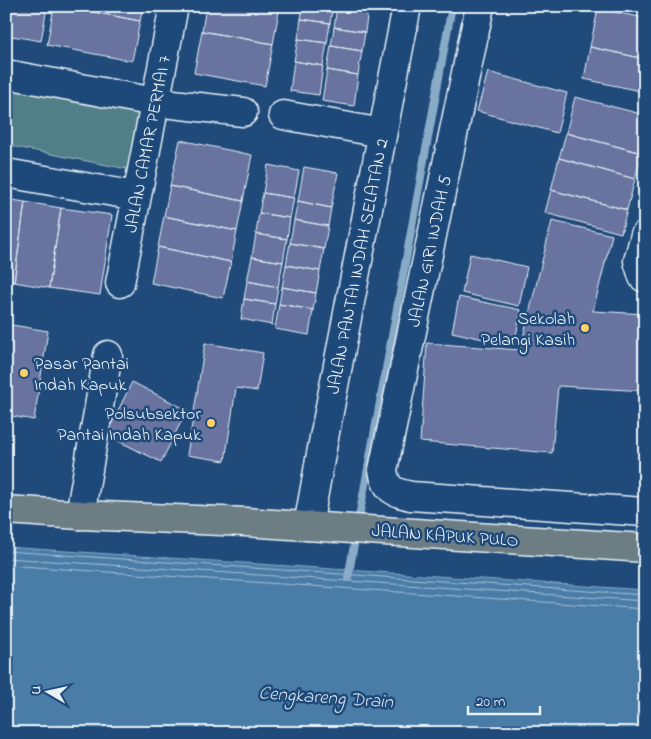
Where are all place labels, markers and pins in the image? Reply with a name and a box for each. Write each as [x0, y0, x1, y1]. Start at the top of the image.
place label: Sekolah Pelangi Kasih [481, 307, 575, 355]
marker: Sekolah Pelangi Kasih [579, 322, 591, 334]
place label: Pasar Pantai Indah Kapuk [34, 352, 129, 399]
marker: Pasar Pantai Indah Kapuk [18, 367, 30, 379]
place label: Polsubsektor Pantai Indah Kapuk [57, 402, 201, 449]
marker: Polsubsektor Pantai Indah Kapuk [205, 417, 217, 429]

